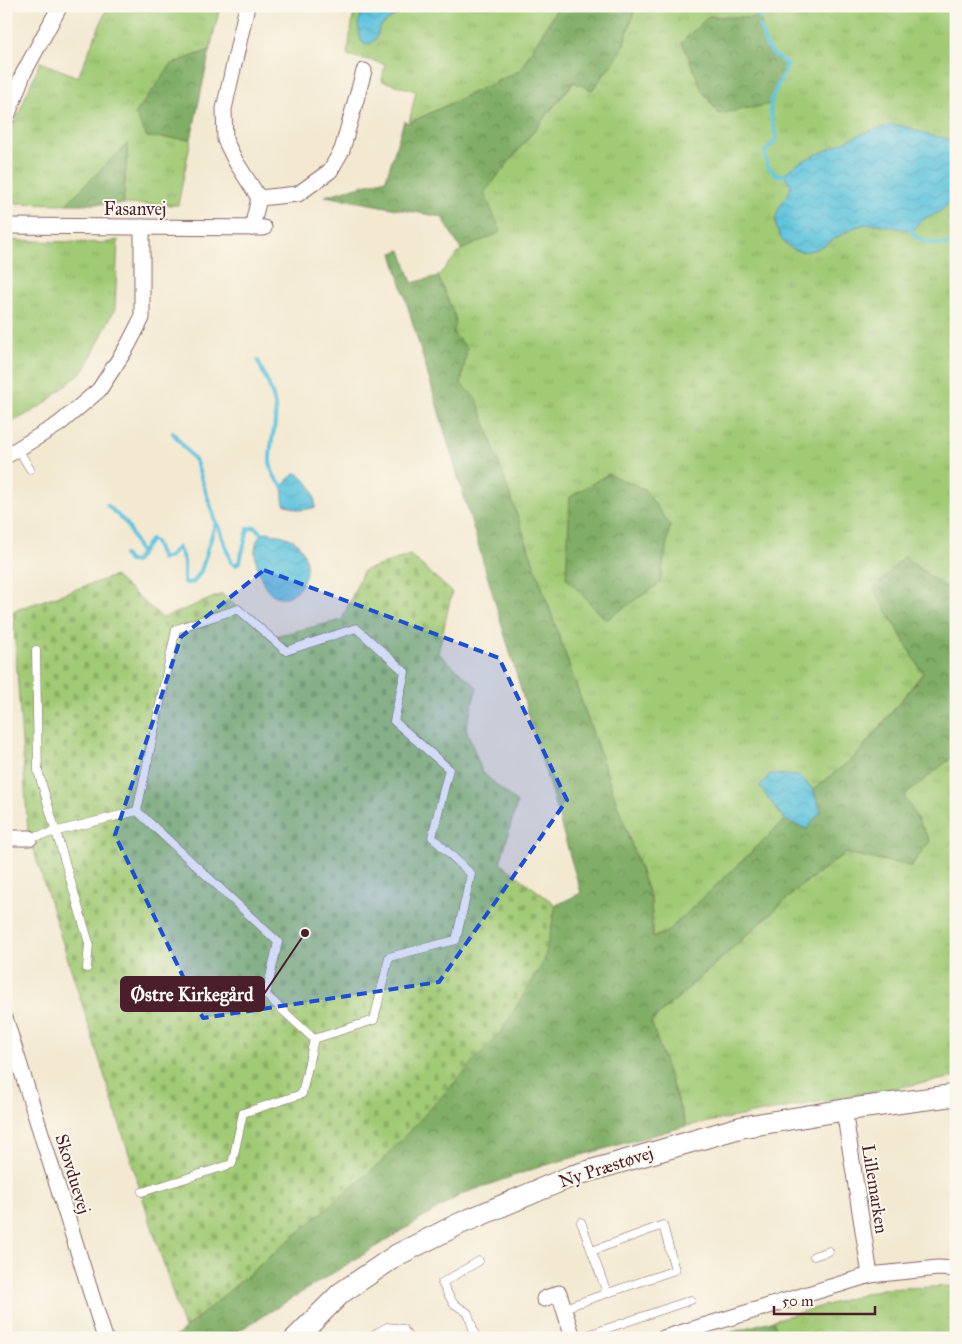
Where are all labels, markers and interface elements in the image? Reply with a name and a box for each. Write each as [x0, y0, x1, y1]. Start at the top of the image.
street label: Fasanvej [104, 198, 166, 220]
callout: Østre Kirkegård [121, 977, 264, 1011]
text: Østre Kirkegård [131, 983, 254, 1007]
street label: Skovduevej [50, 1131, 96, 1217]
street label: Ny Præstøvej [556, 1141, 656, 1193]
street label: Lillemarken [857, 1143, 893, 1236]
scale bar [774, 1284, 876, 1316]
text: 50 m [782, 1292, 814, 1310]

